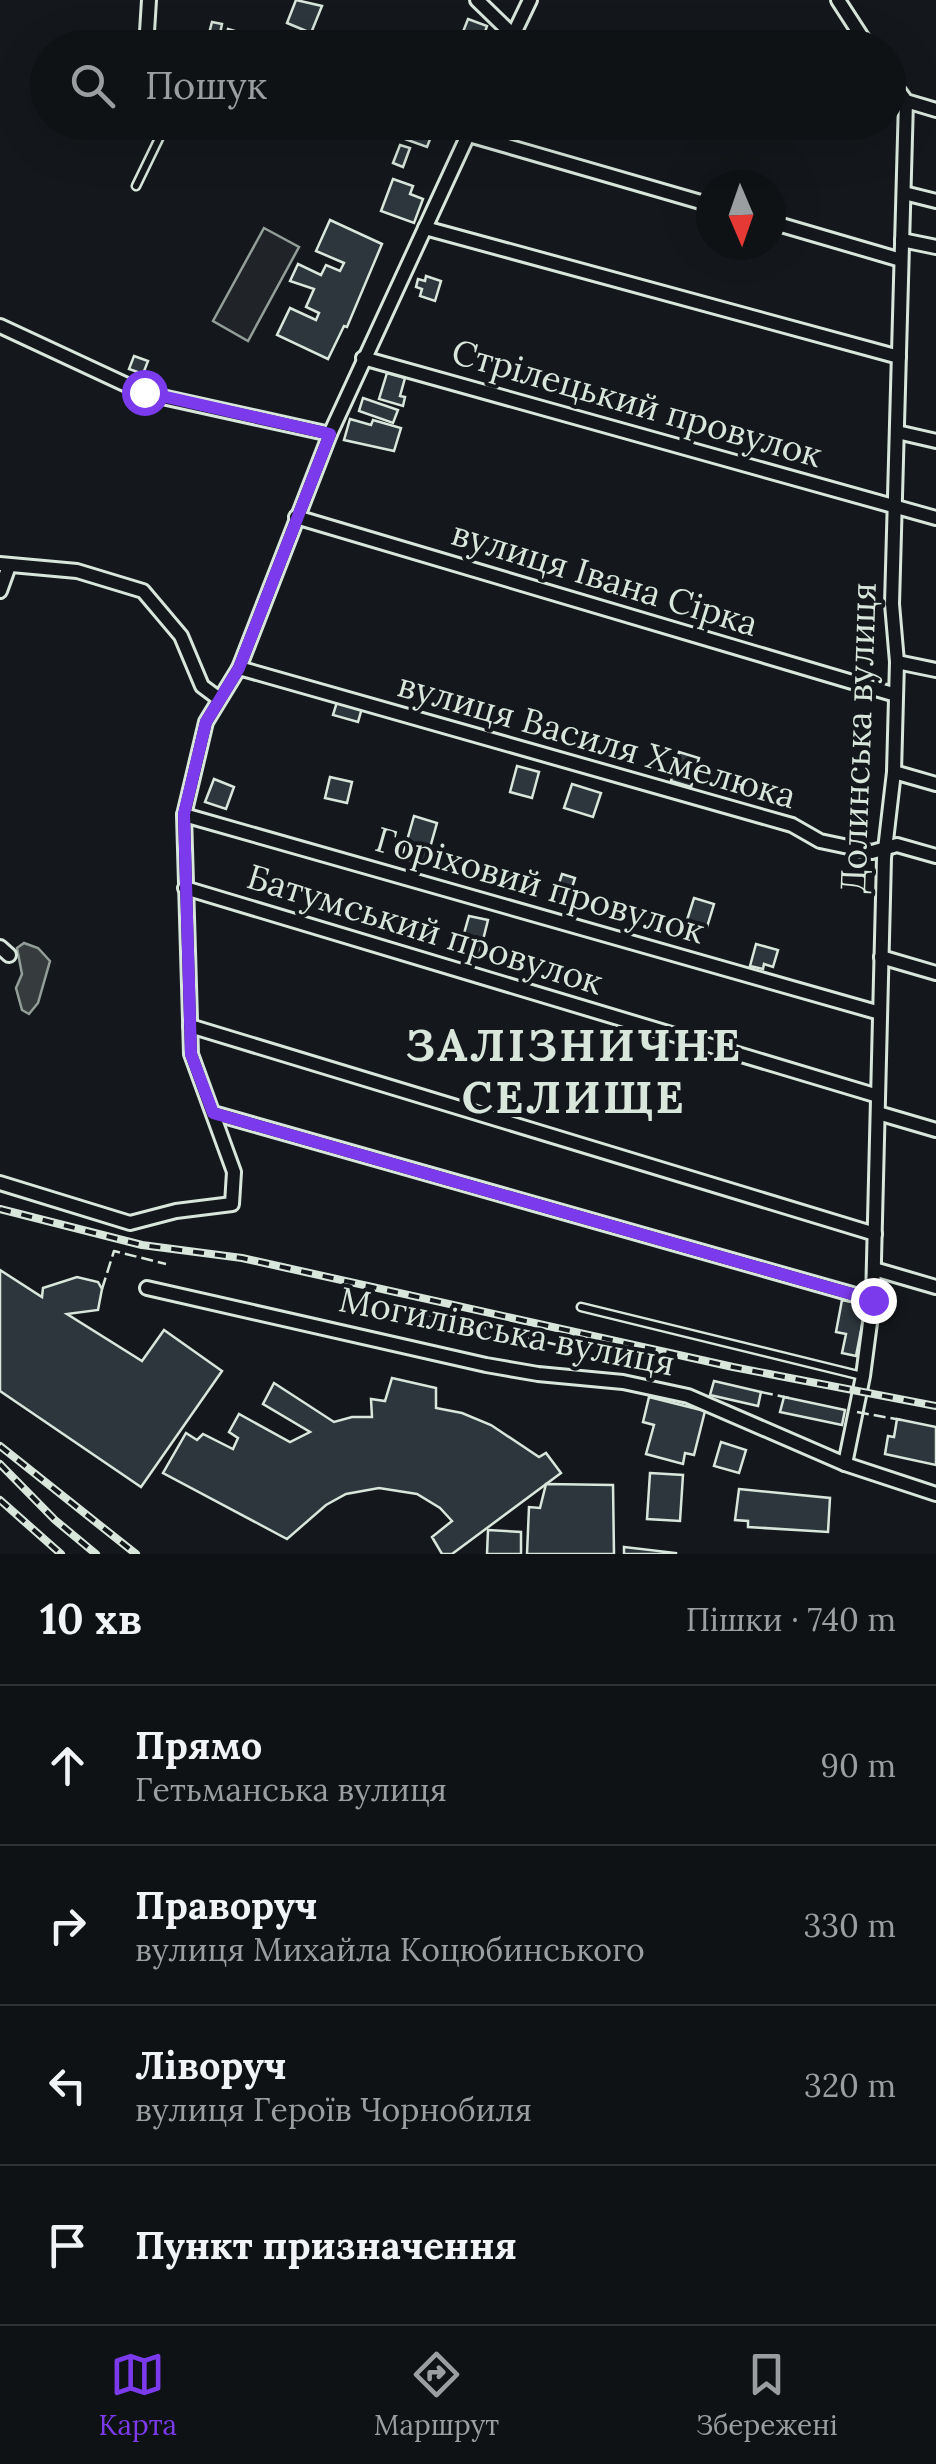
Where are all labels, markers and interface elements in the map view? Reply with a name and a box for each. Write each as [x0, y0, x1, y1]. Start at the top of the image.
search box [30, 30, 906, 140]
icon: search [65, 58, 120, 113]
text: Пошук [145, 61, 267, 109]
north arrow [696, 170, 786, 260]
street label: Стрілецький провулок [447, 329, 827, 477]
route start [122, 370, 168, 416]
street label: вулиця Івана Сірка [446, 510, 764, 646]
street label: Долинська вулиця [830, 582, 886, 894]
street label: вулиця Василя Хмелюка [393, 662, 801, 818]
street label: Горіховий провулок [370, 816, 710, 954]
street label: Батумський провулок [242, 853, 608, 1005]
district label: ЗАЛІЗНИЧНЕ СЕЛИЩЕ [405, 1016, 743, 1125]
street label: Могилівська вулиця [335, 1276, 679, 1386]
route end [851, 1278, 897, 1324]
text: 10 хв [40, 1592, 142, 1646]
text: Пішки · 740 m [686, 1599, 896, 1640]
text: Прямо [135, 1721, 262, 1769]
icon: ahead [40, 1738, 95, 1793]
text: 90 m [821, 1745, 896, 1786]
text: Гетьманська вулиця [135, 1769, 447, 1810]
text: Праворуч [135, 1881, 318, 1929]
icon: right [40, 1898, 95, 1953]
text: 330 m [803, 1905, 896, 1946]
text: вулиця Михайла Коцюбинського [135, 1929, 645, 1970]
text: Ліворуч [135, 2041, 287, 2089]
icon: left [40, 2058, 95, 2113]
text: 320 m [804, 2065, 896, 2106]
text: вулиця Героїв Чорнобиля [135, 2089, 532, 2130]
icon: arrive [40, 2218, 95, 2273]
text: Пункт призначення [135, 2221, 517, 2269]
tab: Карта [98, 2347, 177, 2443]
tab: Маршрут [374, 2347, 499, 2443]
tab: Збережені [696, 2347, 838, 2443]

